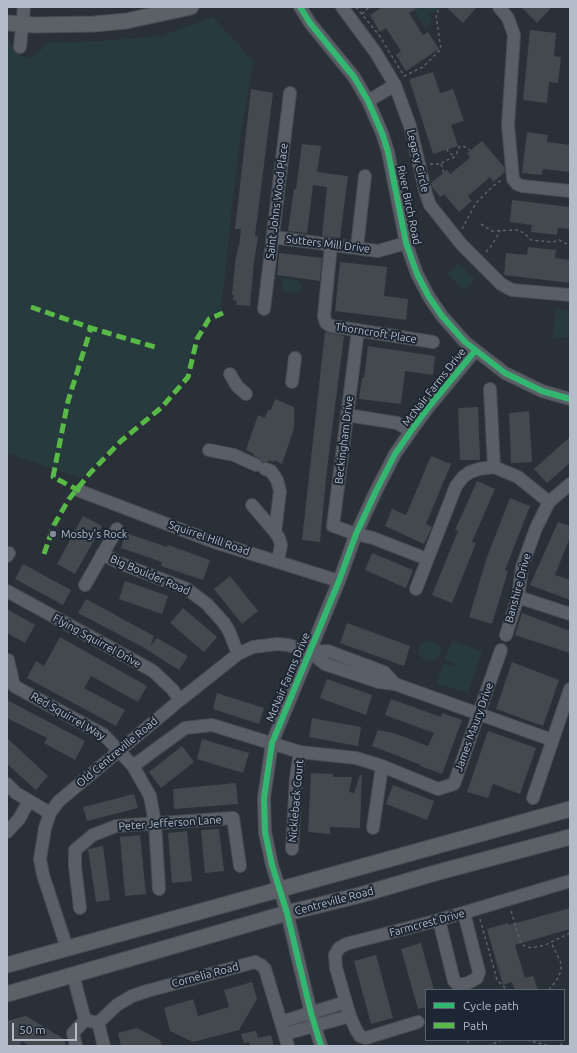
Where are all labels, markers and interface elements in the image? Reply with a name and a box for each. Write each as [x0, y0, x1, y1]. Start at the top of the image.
street label: Legacy Circle [404, 128, 432, 194]
street label: Saint Johns Wood Place [263, 142, 291, 260]
street label: River Birch Road [394, 164, 424, 246]
street label: Sutters Mill Drive [285, 232, 371, 256]
street label: Thorncroft Place [334, 320, 418, 346]
street label: McNair Farms Drive [399, 345, 469, 429]
street label: Beckingham Drive [332, 395, 356, 485]
street label: Squirrel Hill Road [167, 518, 251, 558]
place label: Mosby's Rock [61, 527, 127, 541]
marker: Mosby's Rock [48, 529, 58, 539]
street label: Big Boulder Road [108, 552, 192, 598]
street label: Banshire Drive [502, 552, 534, 624]
street label: Flying Squirrel Drive [51, 611, 143, 671]
street label: McNair Farms Drive [263, 630, 313, 724]
street label: James Maury Drive [452, 681, 496, 773]
street label: Red Squirrel Way [28, 689, 108, 743]
street label: Old Centreville Road [74, 714, 160, 790]
street label: Nickleback Court [286, 759, 306, 843]
street label: Peter Jefferson Lane [118, 813, 222, 833]
street label: Centreville Road [293, 884, 375, 918]
street label: Farmcrest Drive [388, 907, 466, 939]
street label: Cornelia Road [170, 960, 240, 990]
legend [425, 989, 565, 1041]
text: Cycle path [463, 999, 519, 1012]
scale bar [14, 1015, 79, 1041]
text: Path [463, 1019, 488, 1032]
text: 50 m [19, 1023, 46, 1036]

